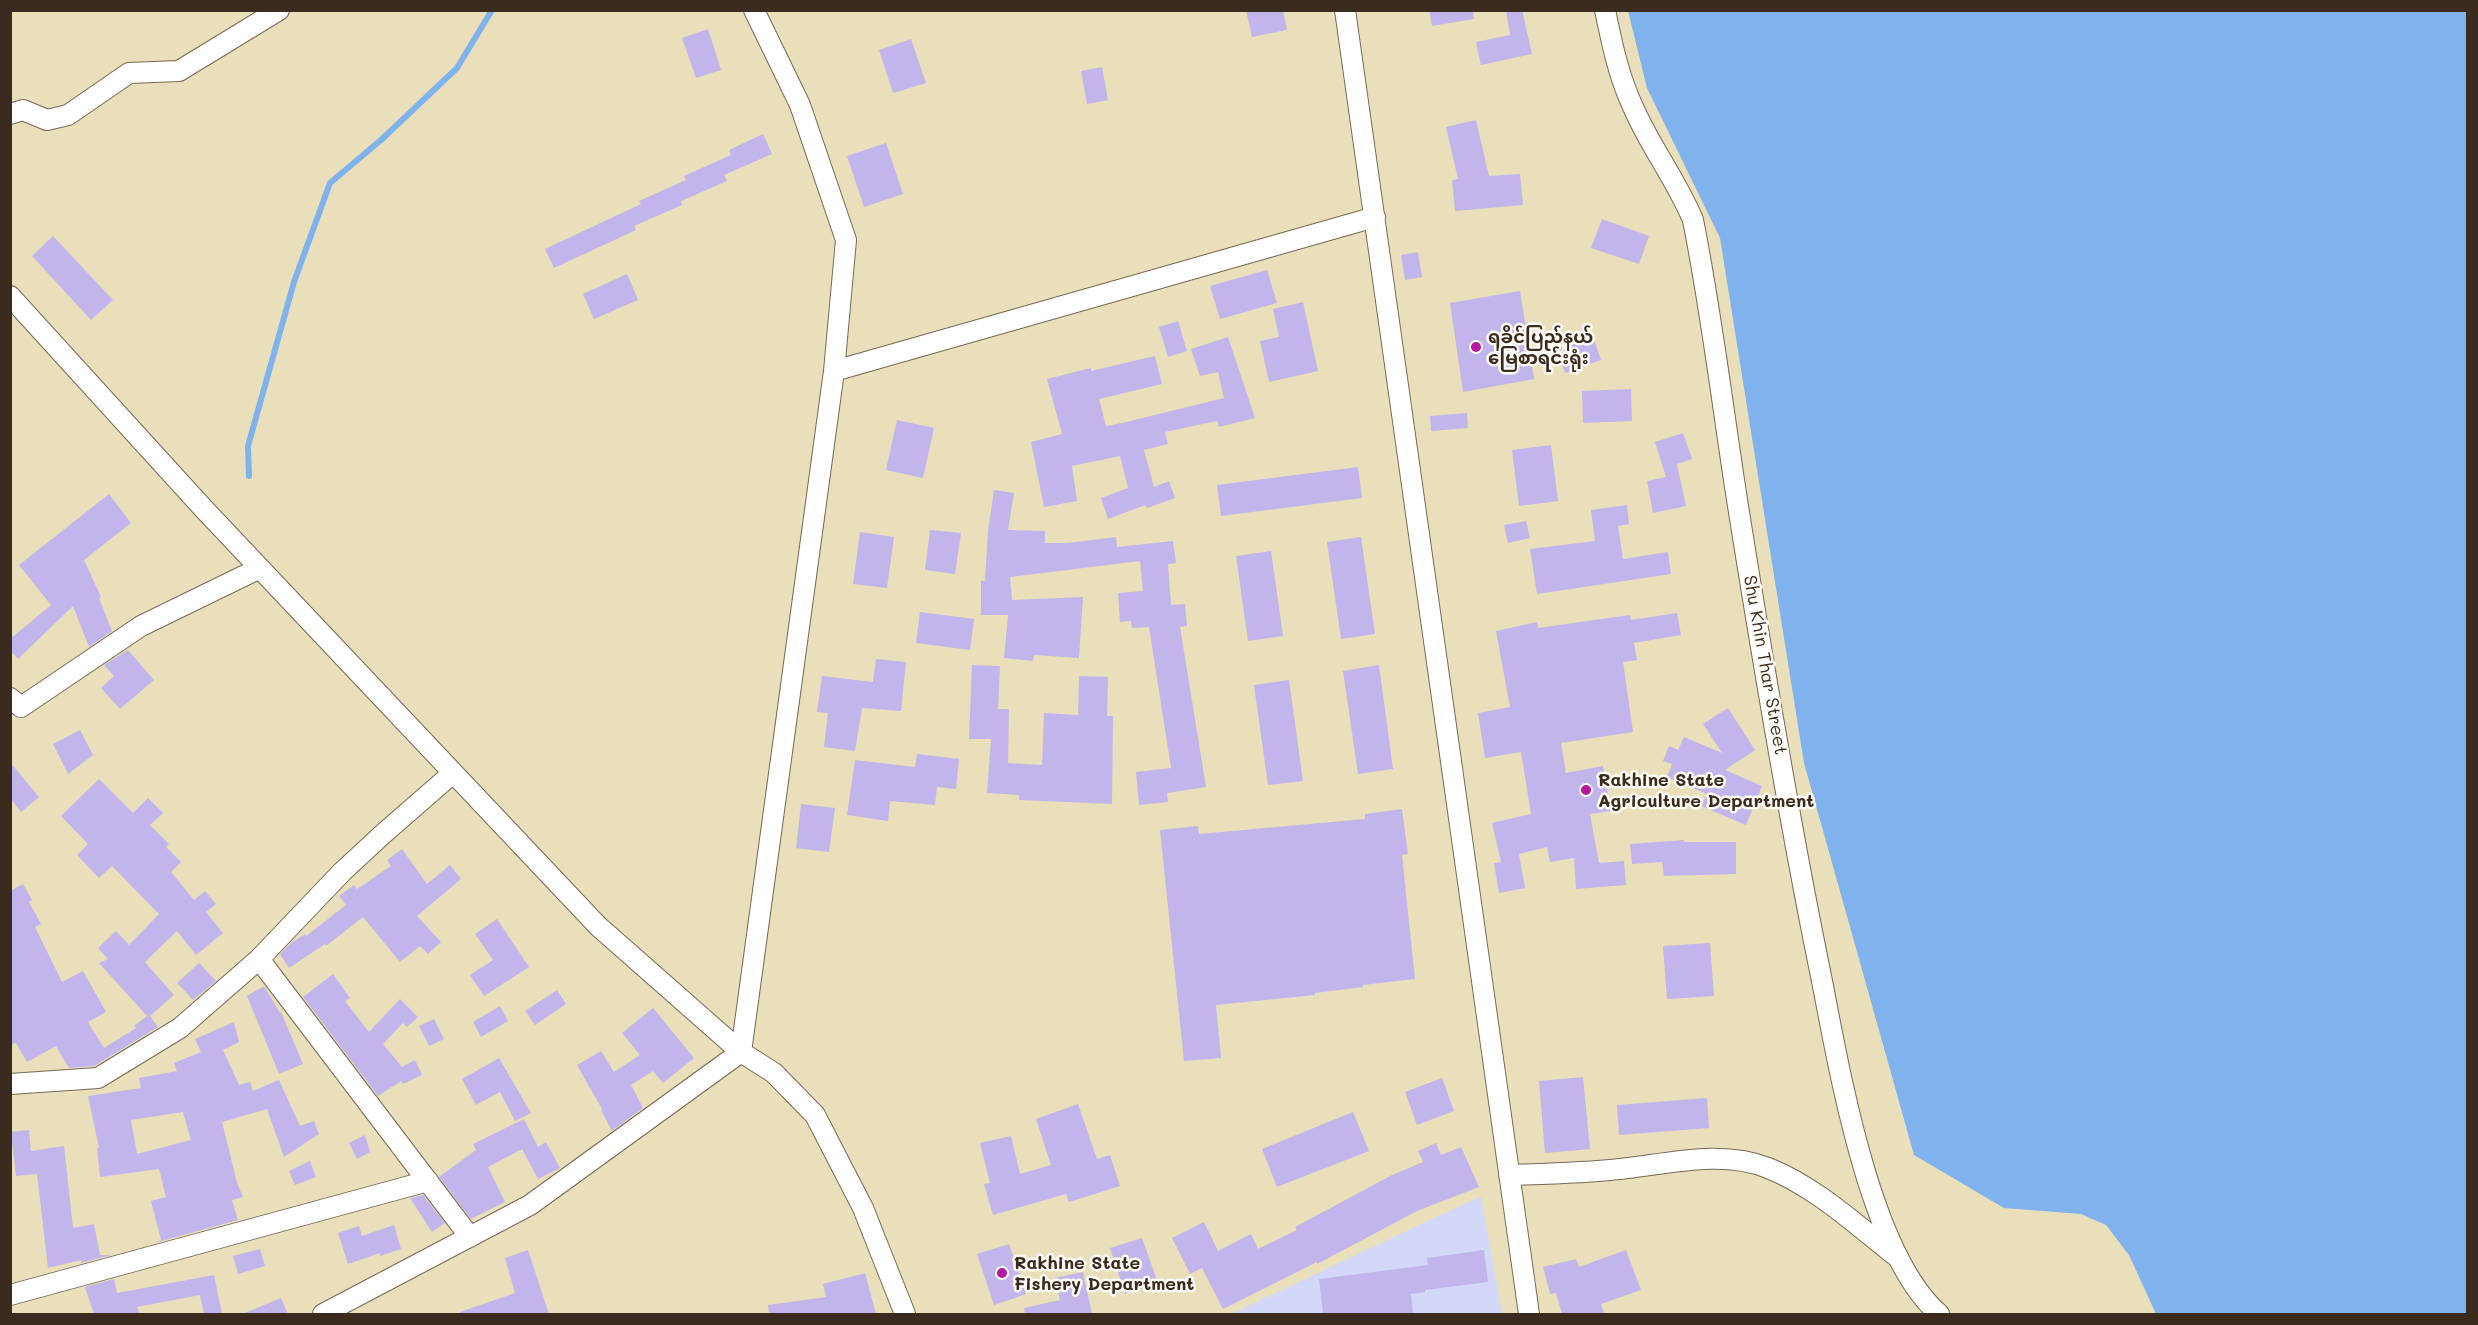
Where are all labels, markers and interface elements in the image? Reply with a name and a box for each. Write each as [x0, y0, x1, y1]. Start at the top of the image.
place label: ရခိုင်ပြည်နယ် မြေစာရင်းရုံး [1488, 326, 1593, 368]
marker: ရခိုင်ပြည်နယ် မြေစာရင်းရုံး [1469, 340, 1483, 354]
street label: Shu Khin Thar Street [1739, 574, 1791, 756]
place label: Rakhine State Agriculture Department [1598, 769, 1814, 812]
marker: Rakhine State Agriculture Department [1579, 783, 1593, 797]
place label: Rakhine State Fishery Department [1014, 1252, 1194, 1294]
marker: Rakhine State Fishery Department [995, 1266, 1009, 1280]

